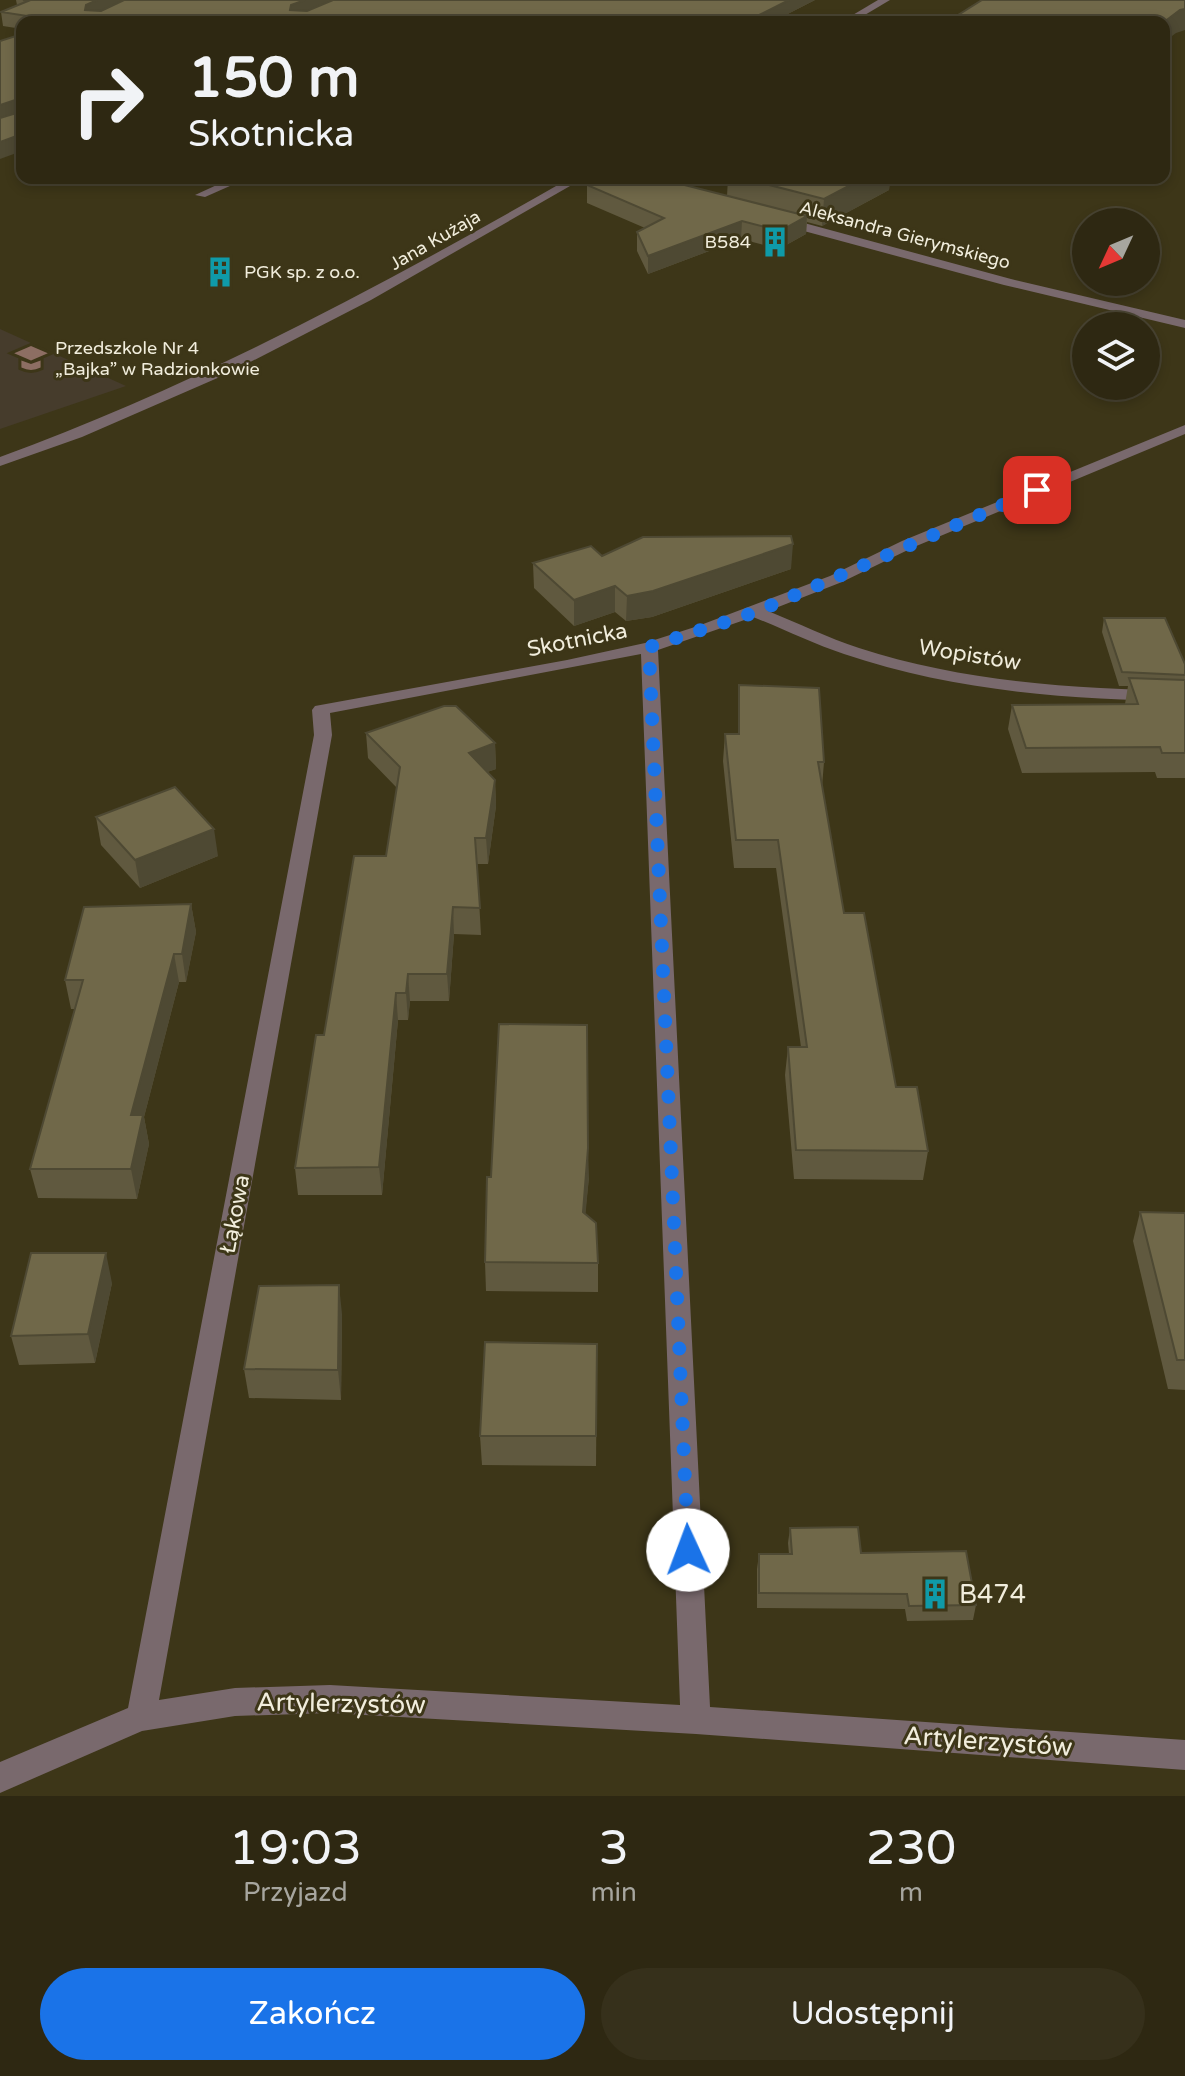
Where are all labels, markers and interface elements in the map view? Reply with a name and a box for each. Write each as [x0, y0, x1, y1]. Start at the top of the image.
text: 150 m [188, 45, 359, 112]
icon: right [56, 48, 160, 152]
text: Skotnicka [188, 113, 354, 156]
street label: Aleksandra Gierymskiego [797, 196, 1013, 274]
street label: Jana Kużaja [386, 205, 484, 275]
north arrow [1072, 208, 1160, 296]
map controls [1072, 208, 1160, 400]
building icon: B584 [758, 225, 792, 259]
place label: B584 [705, 231, 751, 253]
building icon: PGK sp. z o.o. [203, 255, 237, 289]
place label: PGK sp. z o.o. [244, 261, 360, 283]
button: layers [1072, 312, 1160, 400]
place label: Przedszkole Nr 4 „Bajka” w Radzionkowie [55, 337, 260, 380]
school or university icon: Przedszkole Nr 4 „Bajka” w Radzionkowie [14, 341, 48, 375]
pin [1003, 456, 1071, 524]
icon: arrive [1015, 468, 1059, 512]
street label: Skotnicka [525, 618, 630, 662]
street label: Wopistów [917, 634, 1023, 676]
street label: Łąkowa [215, 1173, 255, 1256]
position arrow [646, 1508, 730, 1592]
building icon: B474 [918, 1577, 952, 1611]
place label: B474 [959, 1579, 1026, 1610]
street label: Artylerzystów [256, 1687, 426, 1720]
street label: Artylerzystów [902, 1720, 1074, 1763]
text: 19:03 [229, 1820, 362, 1878]
text: 3 [599, 1820, 629, 1878]
text: 230 [866, 1820, 956, 1878]
text: Przyjazd [243, 1877, 348, 1908]
text: min [591, 1877, 637, 1908]
text: m [899, 1877, 923, 1908]
button: Zakończ [40, 1968, 585, 2060]
button: Udostępnij [601, 1968, 1145, 2060]

